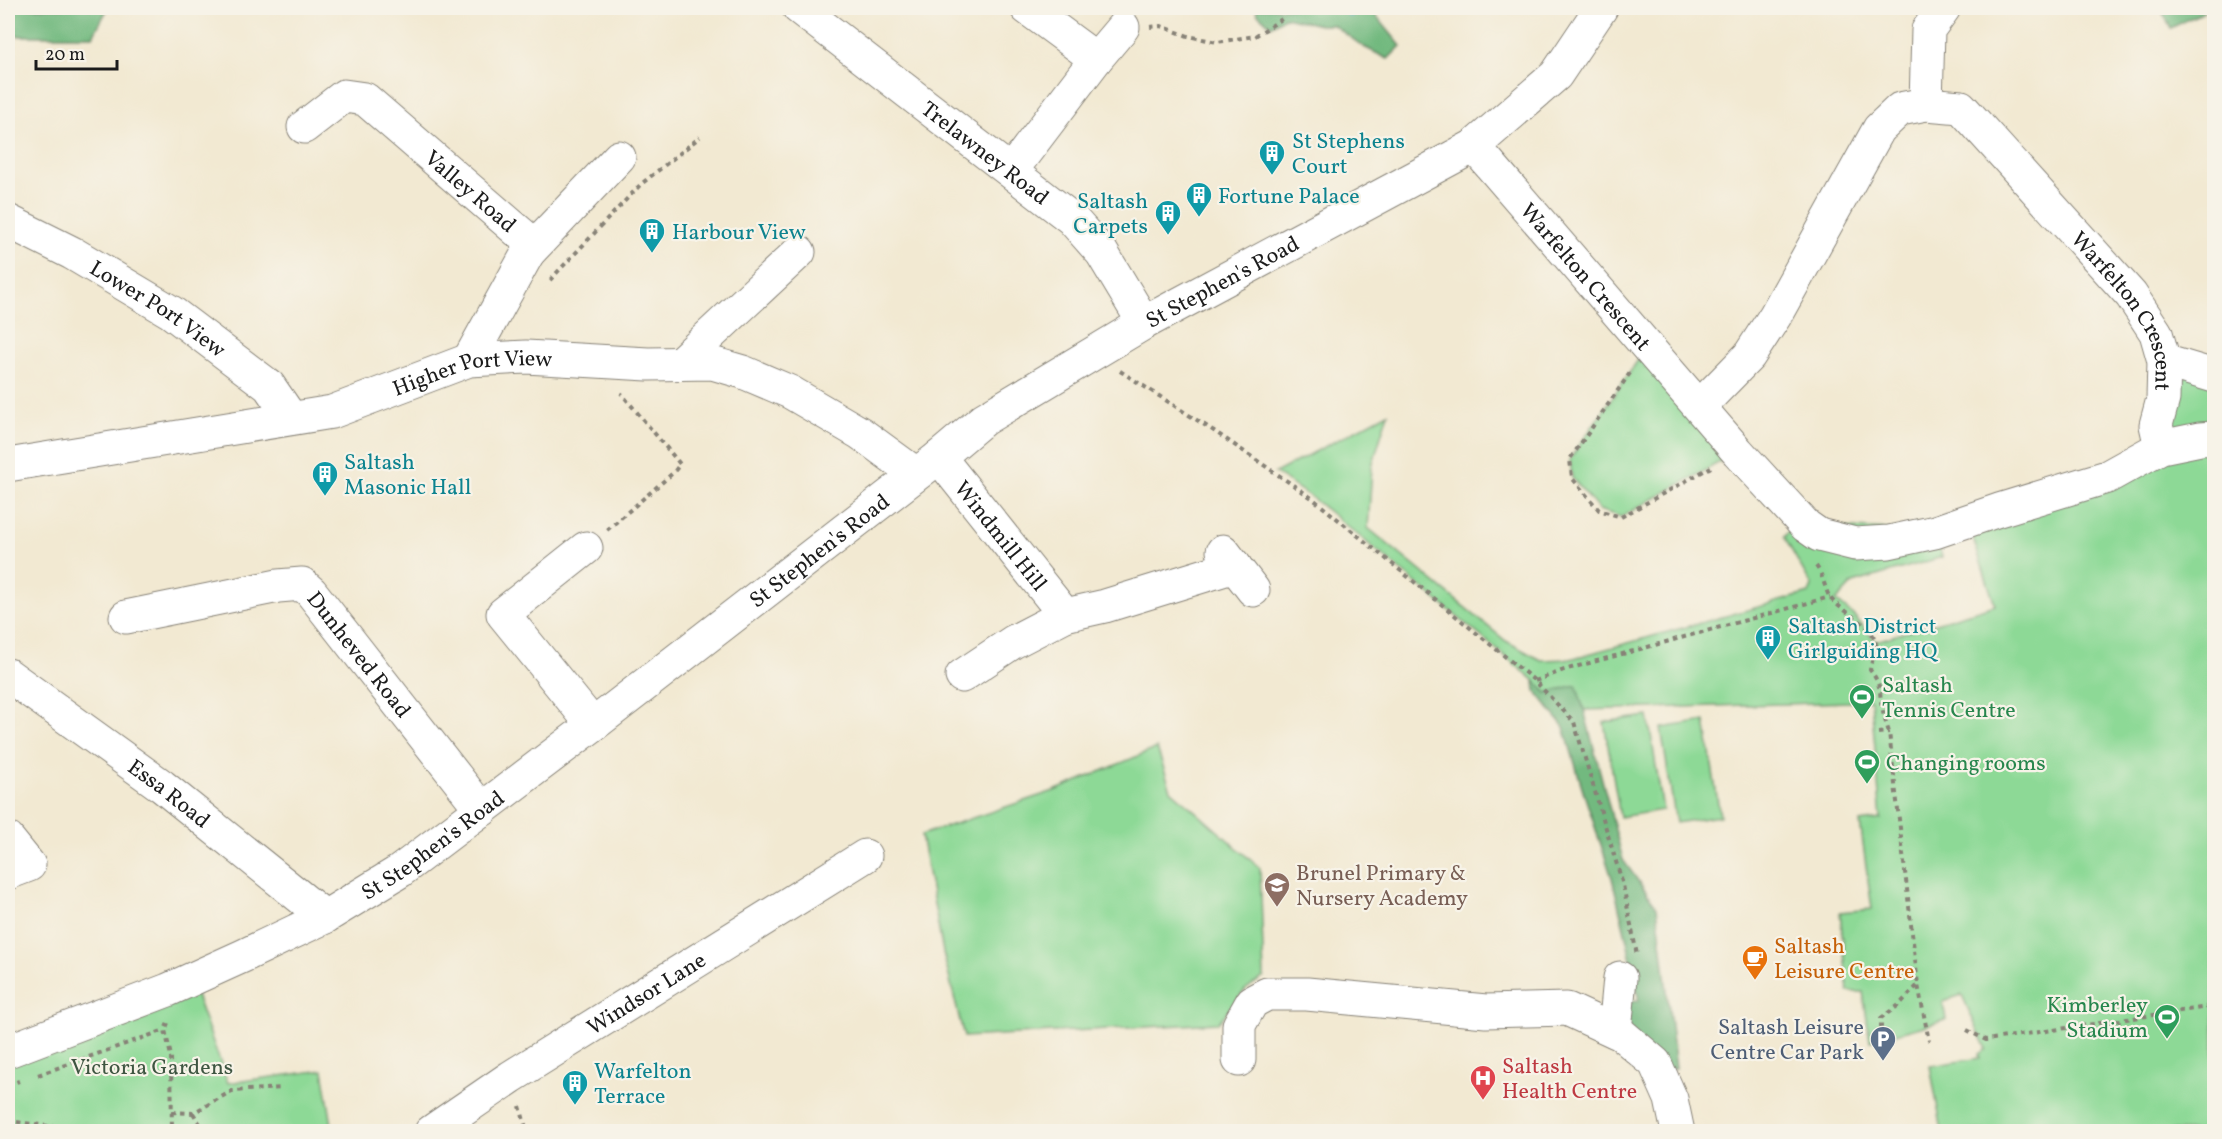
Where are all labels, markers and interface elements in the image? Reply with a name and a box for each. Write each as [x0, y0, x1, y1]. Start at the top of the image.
scale bar [36, 33, 117, 71]
text: 20 m [45, 43, 85, 68]
street label: Trelawney Road [914, 95, 1055, 214]
place label: St Stephens Court [1292, 127, 1405, 183]
building icon: St Stephens Court [1257, 138, 1287, 176]
street label: Valley Road [417, 144, 522, 241]
building icon: Fortune Palace [1184, 180, 1214, 218]
place label: Fortune Palace [1218, 182, 1360, 213]
place label: Saltash Carpets [1073, 187, 1148, 243]
street label: Warfelton Crescent [1512, 197, 1657, 359]
building icon: Saltash Carpets [1153, 198, 1183, 236]
building icon: Harbour View [637, 216, 667, 254]
place label: Harbour View [672, 218, 806, 249]
street label: Warfelton Crescent [2063, 225, 2177, 392]
street label: St Stephen's Road [1141, 229, 1306, 337]
street label: Lower Port View [83, 254, 231, 366]
street label: Higher Port View [389, 344, 553, 406]
place label: Saltash Masonic Hall [344, 448, 471, 504]
building icon: Saltash Masonic Hall [310, 459, 340, 497]
street label: Windmill Hill [946, 475, 1053, 599]
street label: St Stephen's Road [744, 488, 897, 616]
street label: Dunheved Road [298, 586, 417, 725]
place label: Saltash District Girlguiding HQ [1788, 612, 1938, 668]
building icon: Saltash District Girlguiding HQ [1753, 623, 1783, 661]
place label: Saltash Tennis Centre [1882, 671, 2016, 727]
sports icon: Saltash Tennis Centre [1847, 682, 1877, 720]
sports icon: Changing rooms [1852, 747, 1882, 785]
place label: Changing rooms [1886, 749, 2046, 780]
street label: Essa Road [120, 753, 216, 837]
street label: St Stephen's Road [356, 784, 512, 909]
place label: Brunel Primary & Nursery Academy [1296, 859, 1468, 915]
school or university icon: Brunel Primary & Nursery Academy [1262, 870, 1292, 908]
place label: Saltash Leisure Centre [1774, 932, 1915, 988]
cafe icon: Saltash Leisure Centre [1740, 943, 1770, 981]
street label: Windsor Lane [582, 946, 713, 1044]
place label: Kimberley Stadium [2047, 991, 2148, 1047]
sports icon: Kimberley Stadium [2152, 1002, 2182, 1040]
place label: Saltash Leisure Centre Car Park [1710, 1013, 1864, 1069]
parking icon: Saltash Leisure Centre Car Park [1868, 1024, 1898, 1062]
place label: Saltash Health Centre [1502, 1052, 1637, 1108]
park label: Victoria Gardens [71, 1053, 233, 1084]
place label: Warfelton Terrace [594, 1057, 692, 1113]
hospital icon: Saltash Health Centre [1468, 1063, 1498, 1101]
building icon: Warfelton Terrace [560, 1068, 590, 1106]

